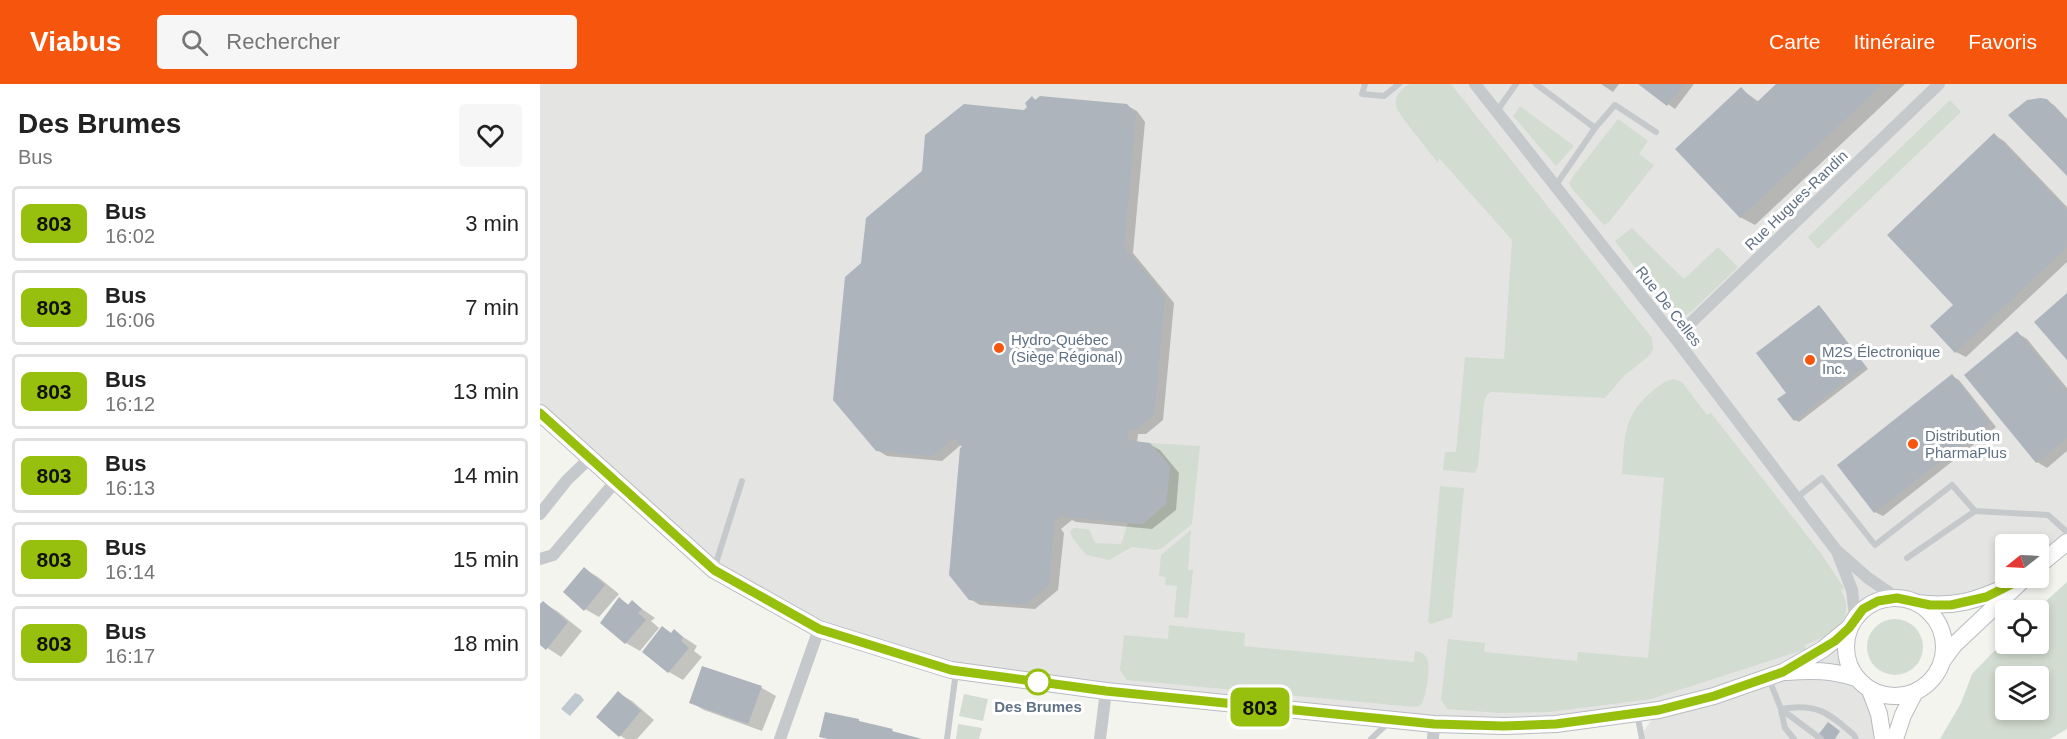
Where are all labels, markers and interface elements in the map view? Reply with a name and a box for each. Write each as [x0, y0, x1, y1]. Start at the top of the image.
search box [157, 15, 577, 69]
text: Viabus [30, 26, 121, 57]
icon: search [178, 26, 211, 59]
text: Rechercher [226, 29, 340, 54]
text: Carte [1769, 30, 1820, 53]
text: Itinéraire [1853, 30, 1935, 53]
text: Favoris [1968, 30, 2037, 53]
button: heart [459, 104, 522, 167]
text: Des Brumes [18, 108, 181, 139]
text: Bus [18, 146, 52, 168]
street label: Rue Hugues-Randin [1741, 147, 1851, 253]
text: Bus [105, 199, 147, 224]
text: 3 min [465, 211, 519, 236]
text: 803 [36, 212, 72, 235]
text: 16:02 [105, 225, 155, 247]
street label: Rue De Celles [1633, 263, 1705, 349]
text: Bus [105, 283, 147, 308]
text: 7 min [465, 295, 519, 320]
text: 803 [36, 296, 72, 319]
text: 16:06 [105, 309, 155, 331]
place label: Hydro-Québec (Siège Régional) [1011, 331, 1123, 365]
marker: Hydro-Québec (Siège Régional) [992, 341, 1006, 355]
place label: M2S Électronique Inc. [1822, 343, 1940, 377]
marker: M2S Électronique Inc. [1803, 353, 1817, 367]
text: Bus [105, 367, 147, 392]
text: 13 min [453, 379, 519, 404]
text: 803 [36, 380, 72, 403]
text: 16:12 [105, 393, 155, 415]
place label: Distribution PharmaPlus [1925, 427, 2007, 461]
marker: Distribution PharmaPlus [1906, 437, 1920, 451]
text: Bus [105, 451, 147, 476]
text: 14 min [453, 463, 519, 488]
text: 803 [36, 464, 72, 487]
text: 16:13 [105, 477, 155, 499]
north arrow [1995, 534, 2049, 588]
map controls [1995, 534, 2049, 720]
text: Bus [105, 535, 147, 560]
text: 15 min [453, 547, 519, 572]
text: 803 [36, 548, 72, 571]
text: 16:14 [105, 561, 155, 583]
button: locate [1995, 600, 2049, 654]
text: Bus [105, 619, 147, 644]
text: 18 min [453, 631, 519, 656]
text: 803 [36, 632, 72, 655]
text: 16:17 [105, 645, 155, 667]
button: layers [1995, 666, 2049, 720]
marker: Des Brumes [1025, 669, 1051, 695]
line badge: 803 [1226, 688, 1294, 726]
text: 803 [1242, 696, 1278, 719]
place label: Des Brumes [994, 698, 1082, 715]

